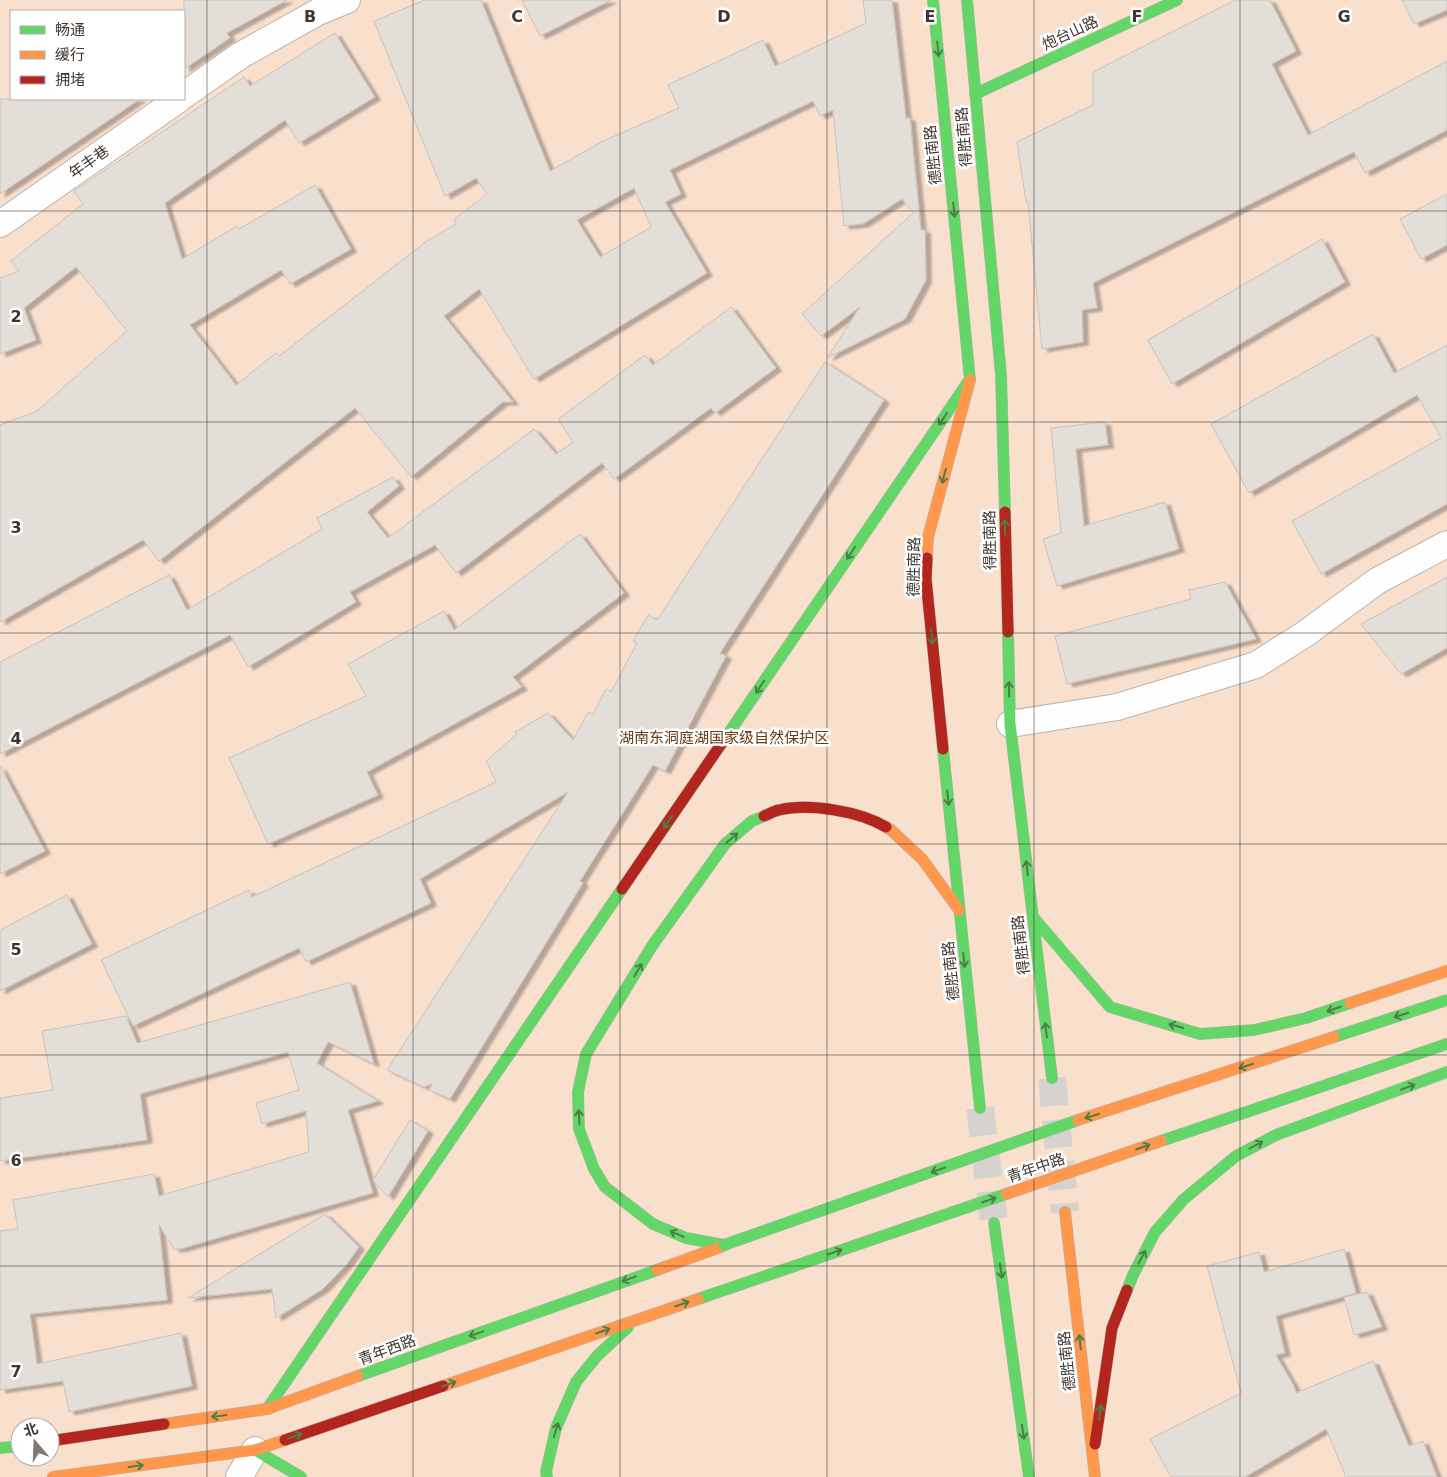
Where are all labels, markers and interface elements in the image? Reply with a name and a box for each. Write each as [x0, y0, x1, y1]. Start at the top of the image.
text: B [304, 7, 316, 26]
text: C [511, 7, 523, 26]
text: D [717, 7, 731, 26]
text: E [925, 7, 935, 26]
text: F [1132, 7, 1142, 26]
text: G [1337, 7, 1351, 26]
legend [10, 10, 185, 100]
street label: 炮台山路 [1039, 12, 1101, 54]
text: 畅通 [55, 21, 85, 39]
one-way arrow [933, 40, 942, 56]
text: 缓行 [55, 46, 85, 64]
text: 拥堵 [55, 71, 85, 89]
street label: 得胜南路 [952, 106, 976, 168]
street label: 德胜南路 [921, 124, 945, 186]
street label: 年丰巷 [65, 142, 113, 182]
one-way arrow [949, 202, 958, 218]
text: 2 [10, 307, 22, 326]
one-way arrow [938, 412, 948, 426]
one-way arrow [939, 468, 948, 484]
street label: 得胜南路 [980, 510, 1000, 570]
text: 3 [10, 518, 22, 537]
one-way arrow [1000, 519, 1010, 536]
street label: 德胜南路 [904, 537, 924, 597]
one-way arrow [846, 546, 856, 560]
one-way arrow [927, 628, 937, 644]
one-way arrow [755, 680, 765, 694]
one-way arrow [1004, 682, 1014, 698]
text: 4 [10, 729, 22, 748]
park label: 湖南东洞庭湖国家级自然保护区 [619, 729, 829, 747]
one-way arrow [943, 790, 953, 806]
one-way arrow [663, 814, 673, 828]
one-way arrow [725, 833, 738, 844]
one-way arrow [1022, 861, 1032, 877]
street label: 得胜南路 [1008, 914, 1034, 976]
text: 5 [10, 940, 22, 959]
street label: 德胜南路 [939, 940, 963, 1002]
one-way arrow [959, 952, 969, 968]
one-way arrow [633, 963, 643, 977]
one-way arrow [1327, 1005, 1343, 1014]
one-way arrow [1393, 1011, 1409, 1021]
one-way arrow [1168, 1021, 1184, 1031]
one-way arrow [1041, 1022, 1051, 1038]
one-way arrow [1238, 1061, 1254, 1071]
one-way arrow [1400, 1082, 1415, 1091]
one-way arrow [574, 1109, 583, 1125]
one-way arrow [1084, 1112, 1100, 1121]
one-way arrow [1249, 1140, 1264, 1150]
one-way arrow [1135, 1142, 1150, 1151]
street label: 青年中路 [1005, 1150, 1067, 1186]
text: 6 [10, 1151, 22, 1170]
one-way arrow [931, 1166, 947, 1175]
one-way arrow [981, 1194, 997, 1204]
one-way arrow [670, 1229, 685, 1239]
one-way arrow [827, 1247, 843, 1256]
one-way arrow [1138, 1250, 1147, 1265]
one-way arrow [996, 1262, 1006, 1278]
one-way arrow [621, 1275, 637, 1285]
one-way arrow [673, 1299, 689, 1308]
one-way arrow [594, 1326, 610, 1335]
one-way arrow [468, 1330, 484, 1339]
street label: 德胜南路 [1055, 1330, 1079, 1392]
street label: 青年西路 [356, 1331, 418, 1369]
one-way arrow [1075, 1334, 1085, 1350]
text: 7 [10, 1362, 22, 1381]
one-way arrow [441, 1379, 456, 1388]
one-way arrow [1095, 1405, 1105, 1421]
one-way arrow [211, 1411, 227, 1421]
north arrow [10, 1417, 60, 1467]
text: 北 [22, 1420, 40, 1440]
one-way arrow [552, 1422, 562, 1438]
one-way arrow [1018, 1423, 1028, 1439]
one-way arrow [287, 1431, 303, 1441]
one-way arrow [128, 1461, 144, 1471]

